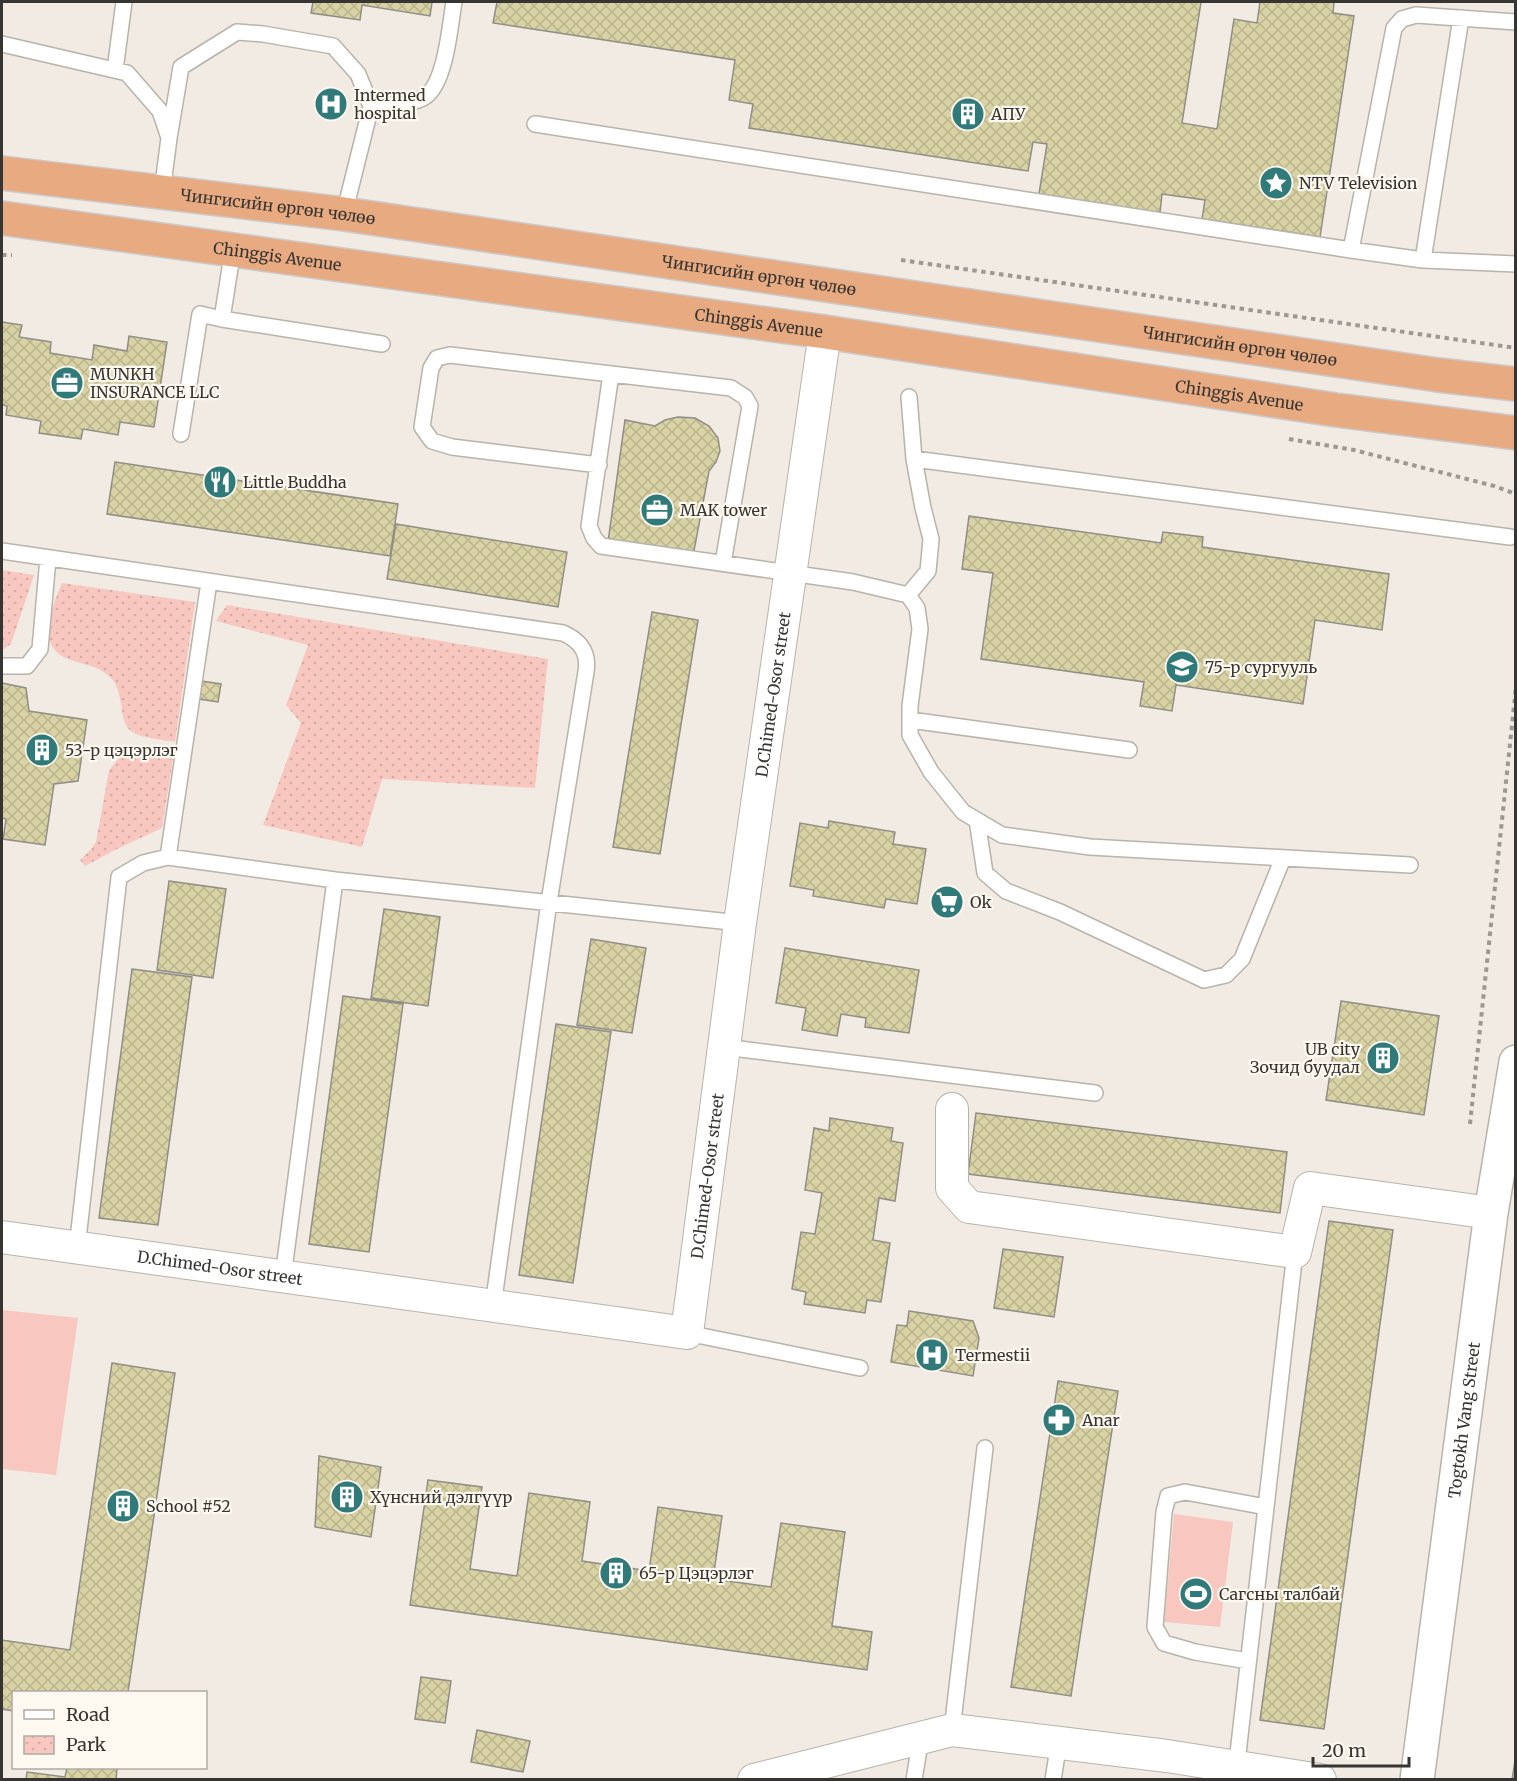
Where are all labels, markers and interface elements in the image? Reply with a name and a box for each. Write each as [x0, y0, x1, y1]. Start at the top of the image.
place label: Intermed hospital [354, 85, 426, 123]
hospital icon: Intermed hospital [313, 86, 349, 122]
building icon: АПУ [950, 96, 986, 132]
place label: АПУ [990, 104, 1026, 124]
place icon: NTV Television [1258, 165, 1294, 201]
place label: NTV Television [1299, 173, 1418, 193]
street label: Чингисийн өргөн чөлөө [179, 184, 377, 229]
street label: Chinggis Avenue [212, 237, 343, 275]
street label: Чингисийн өргөн чөлөө [661, 251, 858, 299]
street label: Chinggis Avenue [693, 304, 824, 342]
street label: Чингисийн өргөн чөлөө [1141, 322, 1338, 370]
place label: MUNKH INSURANCE LLC [90, 364, 219, 402]
office icon: MUNKH INSURANCE LLC [49, 365, 85, 401]
street label: Chinggis Avenue [1174, 376, 1305, 415]
restaurant icon: Little Buddha [202, 464, 238, 500]
place label: Little Buddha [243, 472, 347, 492]
office icon: MAK tower [639, 492, 675, 528]
place label: MAK tower [680, 500, 767, 520]
street label: D.Chimed-Osor street [751, 610, 795, 778]
school or university icon: 75-р сургууль [1164, 649, 1200, 685]
place label: 75-р сургууль [1205, 657, 1317, 677]
building icon: 53-р цэцэрлэг [24, 732, 60, 768]
place label: 53-р цэцэрлэг [65, 740, 178, 760]
supermarket icon: Ok [929, 884, 965, 920]
place label: Ok [970, 892, 992, 912]
place label: UB city Зочид буудал [1250, 1039, 1361, 1077]
building icon: UB city Зочид буудал [1365, 1040, 1401, 1076]
street label: D.Chimed-Osor street [687, 1091, 728, 1260]
street label: D.Chimed-Osor street [136, 1246, 305, 1289]
hospital icon: Termestii [914, 1337, 950, 1373]
street label: Togtokh Vang Street [1444, 1340, 1484, 1499]
place label: Termestii [955, 1345, 1030, 1365]
pharmacy icon: Anar [1041, 1402, 1077, 1438]
place label: Anar [1081, 1410, 1120, 1430]
building icon: Хүнсний дэлгүүр [329, 1479, 365, 1515]
place label: Хүнсний дэлгүүр [370, 1487, 513, 1507]
building icon: School #52 [105, 1488, 141, 1524]
place label: School #52 [146, 1496, 231, 1516]
building icon: 65-р Цэцэрлэг [598, 1555, 634, 1591]
place label: 65-р Цэцэрлэг [639, 1563, 754, 1583]
sports icon: Сагсны талбай [1178, 1576, 1214, 1612]
place label: Сагсны талбай [1219, 1584, 1340, 1604]
legend [12, 1691, 207, 1769]
text: Road [66, 1703, 110, 1726]
scale bar [1313, 1730, 1409, 1768]
text: Park [66, 1733, 107, 1756]
text: 20 m [1322, 1739, 1366, 1762]

